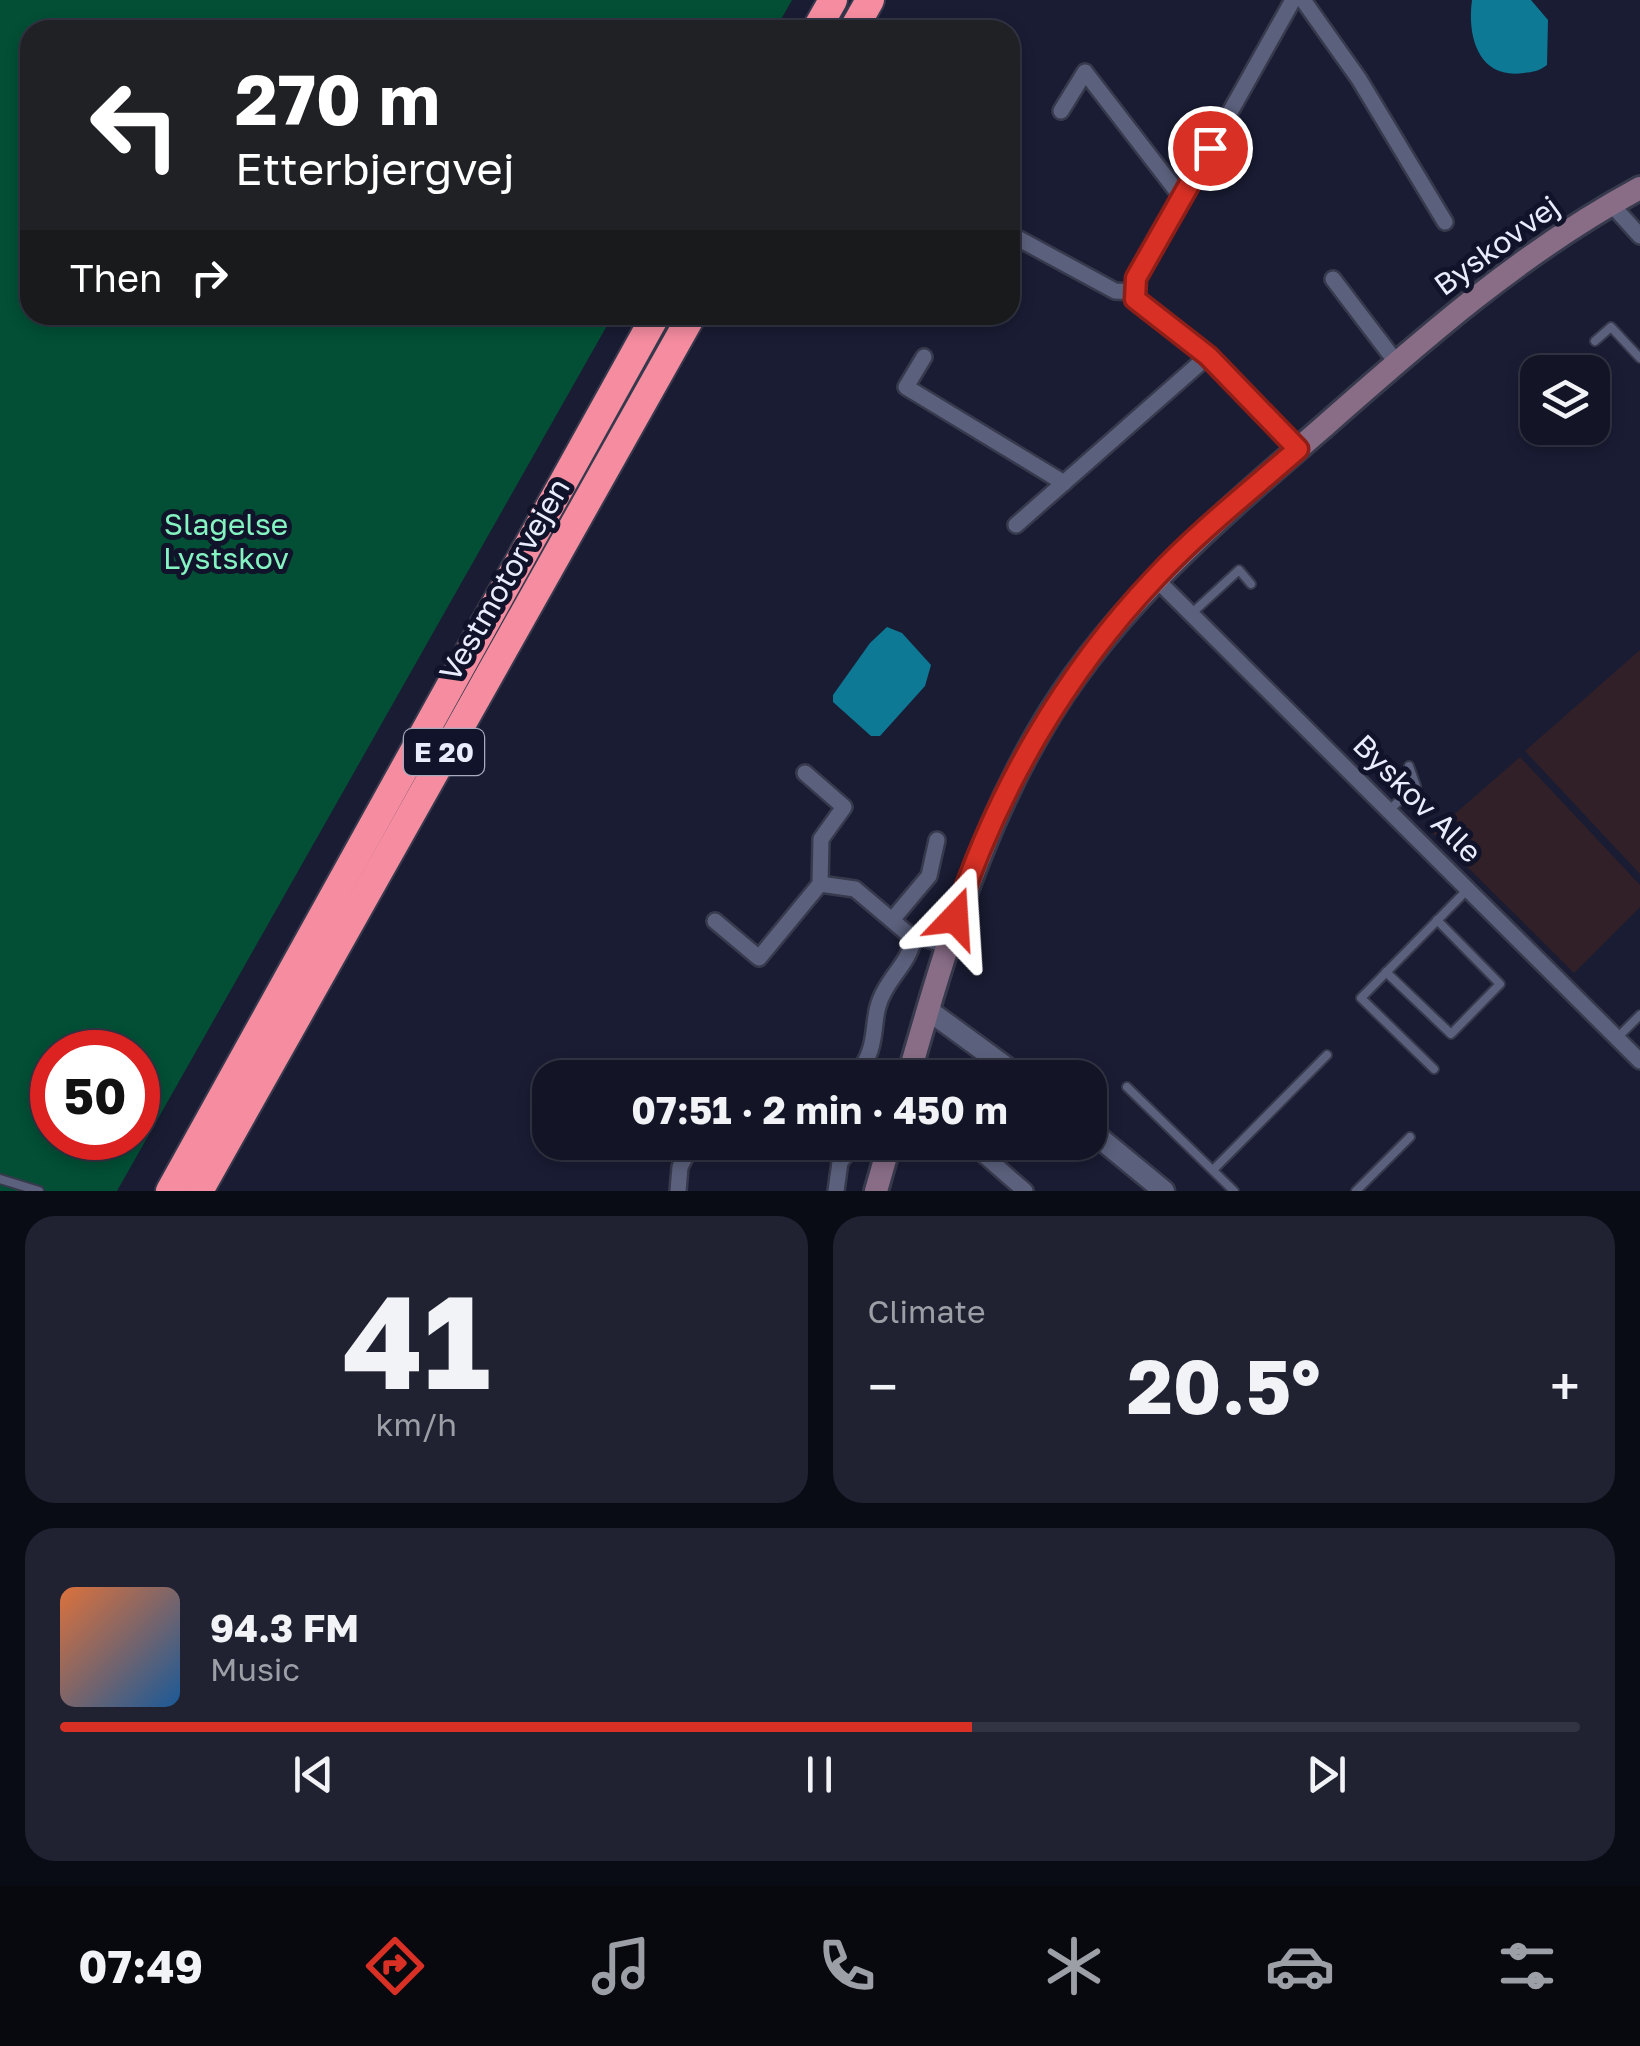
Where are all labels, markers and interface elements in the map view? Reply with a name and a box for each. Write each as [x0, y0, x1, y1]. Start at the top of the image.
text: 270 m [235, 56, 440, 140]
icon: left [70, 60, 200, 190]
pin [1168, 106, 1253, 191]
icon: arrive [1183, 121, 1238, 176]
text: Etterbjergvej [235, 141, 515, 195]
street label: Byskovvej [1427, 188, 1566, 303]
icon: right [182, 250, 237, 305]
text: Then [70, 255, 162, 300]
map controls [1520, 355, 1610, 445]
button: layers [1520, 355, 1610, 445]
street label: Vestmotorvejen [431, 472, 577, 687]
park label: Slagelse Lystskov [163, 506, 289, 576]
street label: Byskov Alle [1346, 727, 1489, 870]
road number: E 20 [404, 729, 484, 775]
position arrow [903, 866, 1007, 970]
speed limit sign: 50 [30, 1030, 160, 1160]
text: 07:51 · 2 min · 450 m [631, 1087, 1008, 1132]
text: 41 [342, 1262, 490, 1418]
text: Climate [868, 1292, 986, 1330]
text: 20.5° [1127, 1340, 1321, 1431]
text: − [868, 1353, 898, 1419]
text: + [1550, 1353, 1580, 1419]
text: km/h [376, 1405, 457, 1443]
text: 94.3 FM [210, 1605, 359, 1650]
text: Music [210, 1650, 300, 1688]
icon: previous [286, 1747, 341, 1802]
icon: pause [792, 1747, 847, 1802]
icon: next [1299, 1747, 1354, 1802]
icon: directions [360, 1931, 430, 2001]
icon: music [586, 1931, 656, 2001]
icon: phone [812, 1931, 882, 2001]
icon: climate [1039, 1931, 1109, 2001]
icon: car [1265, 1931, 1335, 2001]
icon: filters [1492, 1931, 1562, 2001]
text: 07:49 [78, 1939, 203, 1993]

